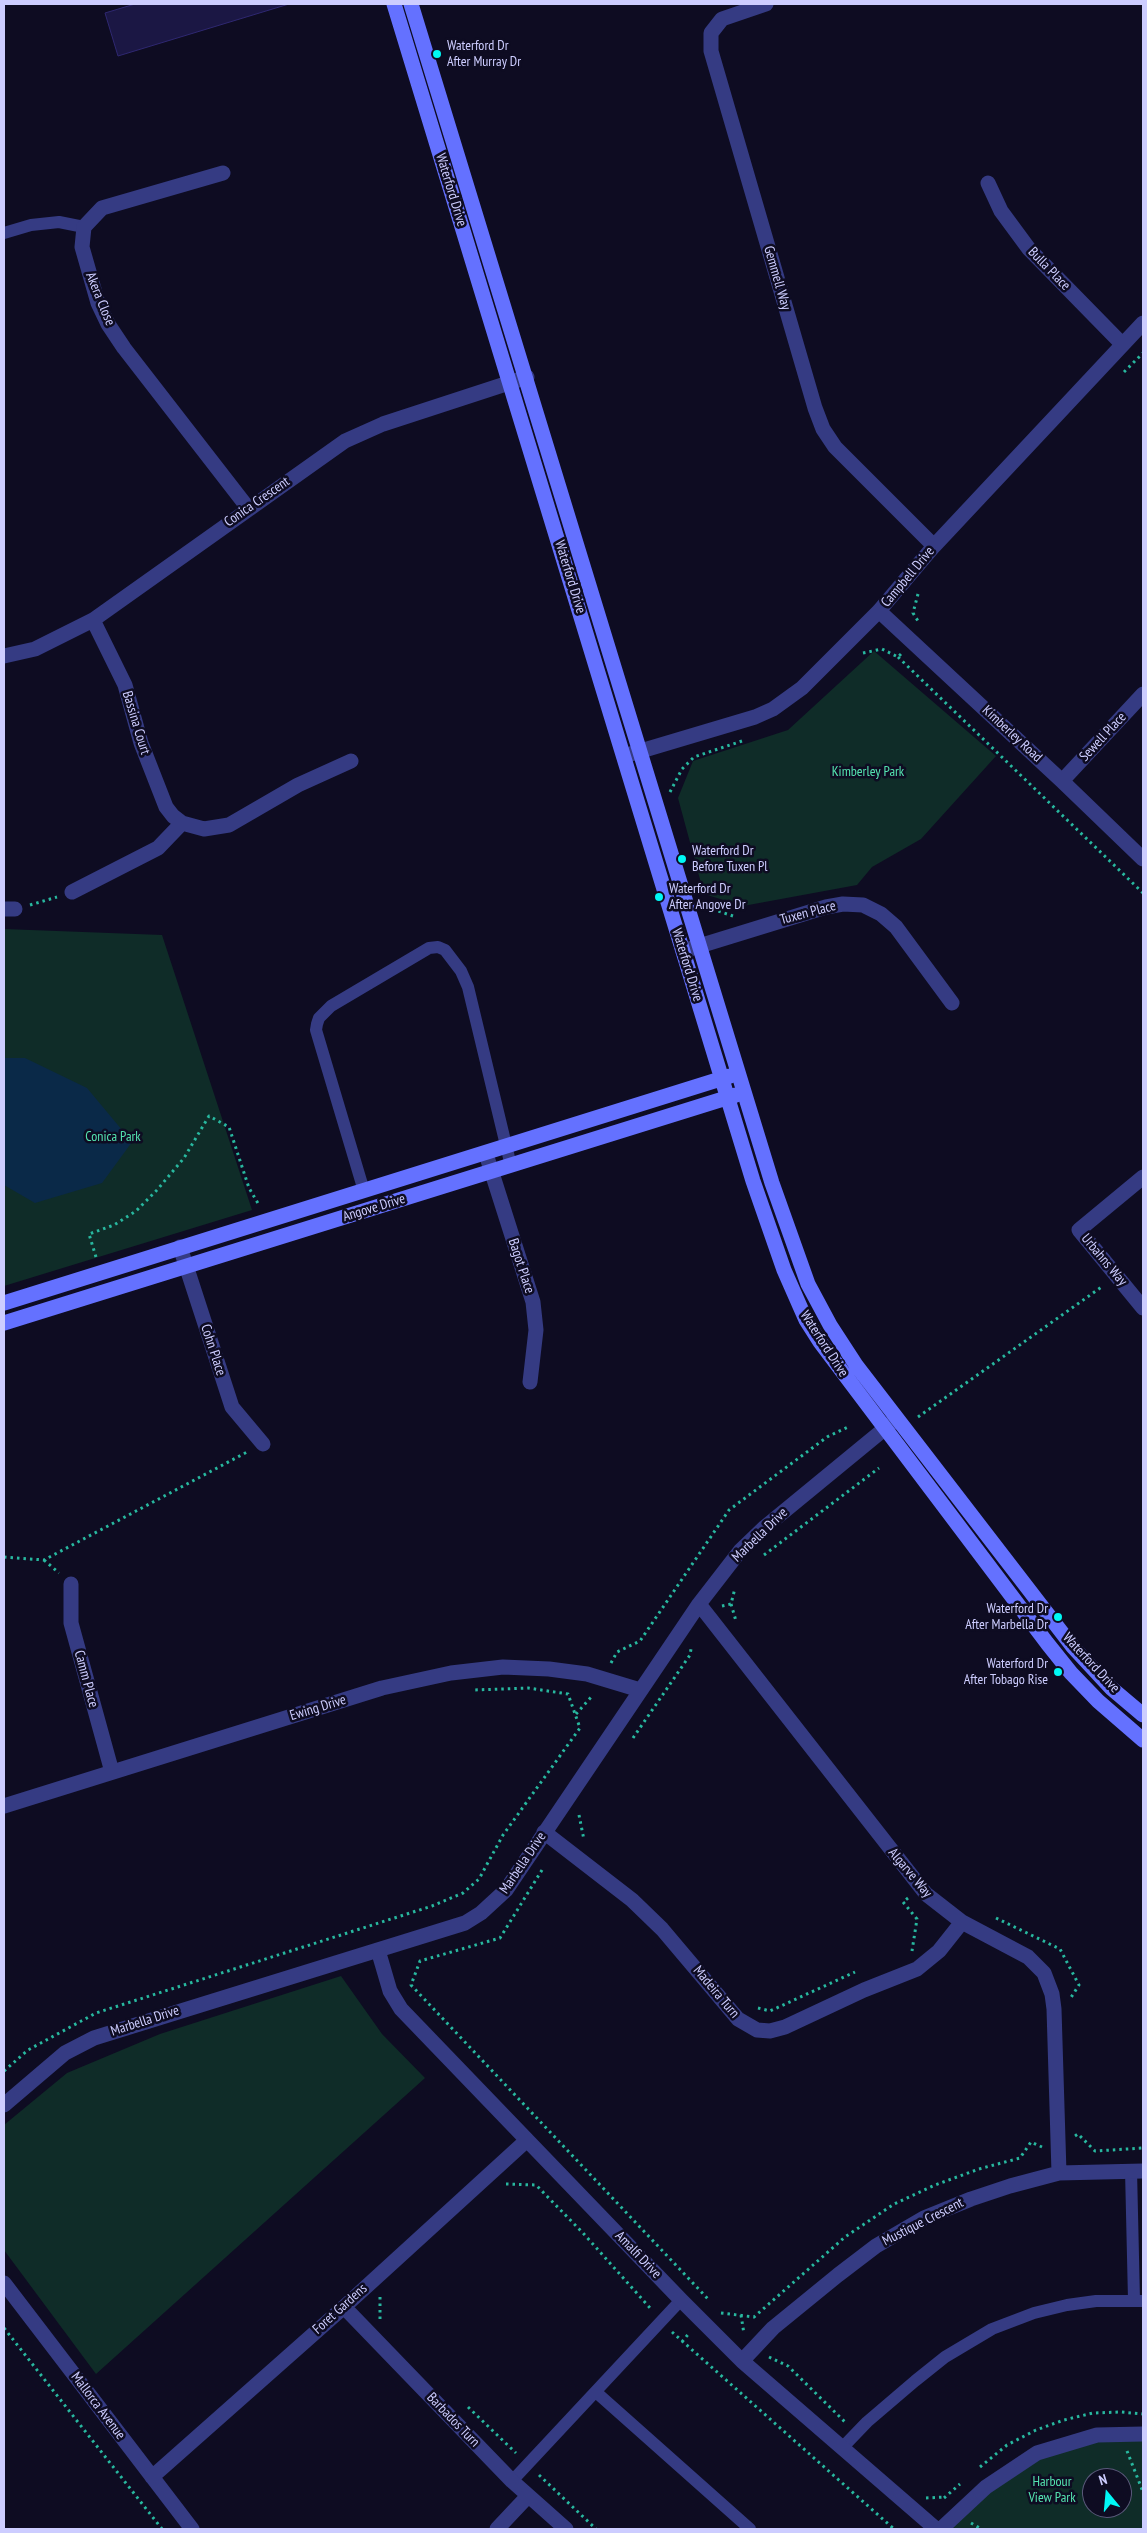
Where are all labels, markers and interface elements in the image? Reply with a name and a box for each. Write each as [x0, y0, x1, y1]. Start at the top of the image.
place label: Waterford Dr After Murray Dr [447, 38, 521, 70]
marker: Waterford Dr After Murray Dr [431, 48, 443, 60]
street label: Waterford Drive [432, 151, 470, 229]
street label: Gemmell Way [760, 244, 794, 312]
street label: Bulla Place [1024, 244, 1074, 294]
street label: Akera Close [82, 270, 118, 328]
street label: Conica Crescent [221, 473, 293, 531]
street label: Waterford Drive [551, 538, 589, 616]
street label: Campbell Drive [878, 543, 938, 611]
street label: Bassina Court [118, 689, 154, 757]
street label: Kimberley Road [979, 702, 1045, 766]
street label: Sewell Place [1076, 709, 1130, 765]
park label: Kimberley Park [832, 764, 904, 780]
place label: Waterford Dr Before Tuxen Pl [692, 843, 768, 876]
marker: Waterford Dr Before Tuxen Pl [676, 853, 688, 865]
place label: Waterford Dr After Angove Dr [669, 881, 745, 914]
marker: Waterford Dr After Angove Dr [653, 891, 665, 903]
street label: Tuxen Place [778, 897, 838, 929]
street label: Waterford Drive [668, 926, 706, 1004]
park label: Conica Park [85, 1129, 141, 1145]
street label: Angove Drive [341, 1191, 407, 1225]
street label: Urbahns Way [1077, 1231, 1131, 1289]
street label: Bagot Place [504, 1236, 538, 1296]
street label: Waterford Drive [796, 1308, 852, 1380]
street label: Cohn Place [197, 1322, 229, 1378]
street label: Marbella Drive [729, 1504, 791, 1566]
place label: Waterford Dr After Marbella Dr [965, 1601, 1048, 1634]
marker: Waterford Dr After Marbella Dr [1052, 1611, 1064, 1623]
street label: Waterford Drive [1059, 1630, 1123, 1696]
street label: Camm Place [70, 1648, 102, 1710]
place label: Waterford Dr After Tobago Rise [964, 1656, 1048, 1688]
marker: Waterford Dr After Tobago Rise [1052, 1666, 1064, 1678]
street label: Ewing Drive [288, 1692, 348, 1724]
street label: Marbella Drive [496, 1829, 550, 1897]
street label: Algarve Way [884, 1845, 936, 1901]
street label: Madeira Turn [689, 1962, 743, 2022]
street label: Marbella Drive [109, 2002, 181, 2040]
street label: Mustique Crescent [880, 2194, 966, 2250]
street label: Amalfi Drive [611, 2228, 665, 2282]
street label: Foret Gardens [309, 2280, 371, 2338]
street label: Mallorca Avenue [67, 2369, 129, 2443]
street label: Barbados Turn [423, 2389, 483, 2451]
north arrow [1082, 2468, 1132, 2518]
text: N [1097, 2470, 1109, 2489]
park label: Harbour View Park [1028, 2474, 1076, 2506]

